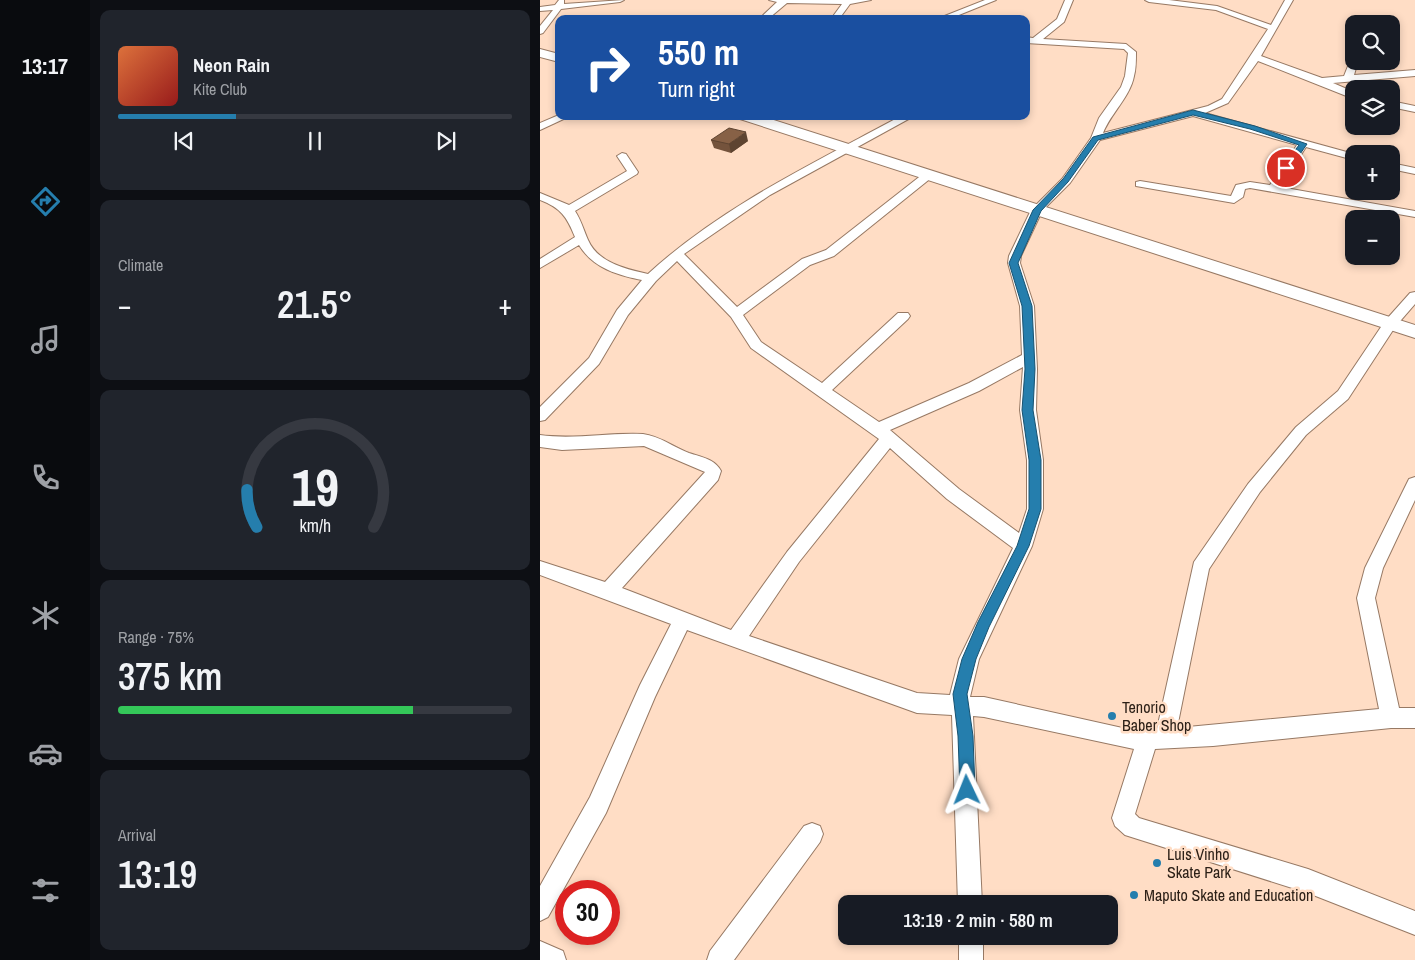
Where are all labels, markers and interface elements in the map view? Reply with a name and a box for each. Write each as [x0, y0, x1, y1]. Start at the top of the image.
map controls [1345, 15, 1400, 265]
button: search [1345, 15, 1400, 70]
text: 550 m [658, 29, 739, 76]
icon: right [575, 35, 640, 100]
text: 13:17 [22, 51, 68, 81]
text: Neon Rain [193, 52, 270, 78]
text: Turn right [658, 74, 735, 104]
text: Kite Club [193, 78, 247, 100]
button: layers [1345, 80, 1400, 135]
icon: previous [170, 127, 198, 155]
icon: pause [301, 127, 329, 155]
icon: next [432, 127, 460, 155]
button: + [1345, 145, 1400, 200]
pin [1265, 147, 1307, 189]
icon: arrive [1272, 154, 1300, 182]
icon: directions [28, 184, 63, 219]
button: − [1345, 210, 1400, 265]
text: Climate [118, 254, 163, 276]
text: 21.5° [277, 279, 353, 330]
text: − [118, 286, 131, 324]
text: + [499, 286, 512, 324]
icon: music [28, 322, 63, 357]
text: 19 [291, 452, 339, 522]
icon: phone [28, 460, 63, 495]
text: km/h [299, 514, 331, 538]
icon: climate [28, 598, 63, 633]
text: Range · 75% [118, 626, 194, 648]
text: 375 km [118, 651, 222, 702]
place label: Tenorio Baber Shop [1122, 696, 1191, 736]
marker: Tenorio Baber Shop [1106, 710, 1118, 722]
icon: car [28, 736, 63, 771]
position arrow [940, 763, 992, 815]
text: Arrival [118, 824, 156, 846]
place label: Luis Vinho Skate Park [1167, 843, 1232, 883]
text: 13:19 [118, 849, 197, 900]
marker: Luis Vinho Skate Park [1151, 857, 1163, 869]
icon: filters [28, 873, 63, 908]
speed limit sign: 30 [555, 880, 620, 945]
place label: Maputo Skate and Education [1144, 884, 1313, 906]
marker: Maputo Skate and Education [1128, 889, 1140, 901]
text: 13:19 · 2 min · 580 m [903, 907, 1053, 933]

